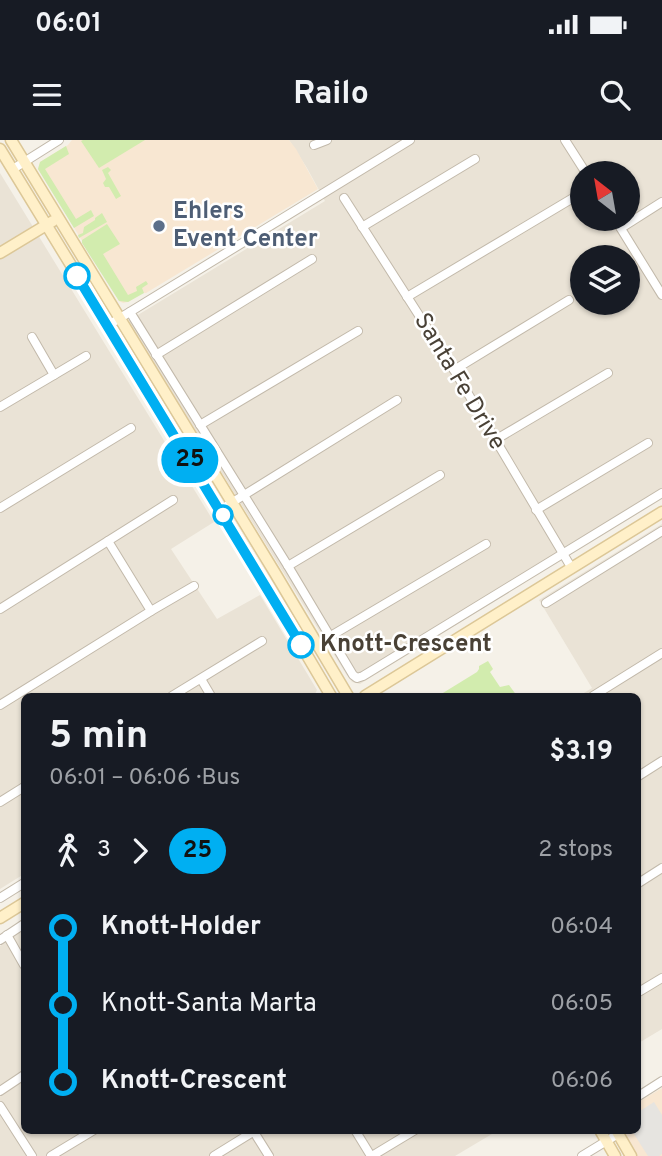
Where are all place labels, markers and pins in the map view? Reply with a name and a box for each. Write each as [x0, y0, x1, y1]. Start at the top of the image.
place label: Ehlers Event Center [173, 197, 318, 255]
marker: Ehlers Event Center [151, 218, 167, 234]
unlabelled marker [64, 263, 90, 289]
unlabelled marker [213, 505, 233, 525]
place label: Knott-Crescent [320, 630, 492, 660]
marker: Knott-Crescent [288, 632, 314, 658]

